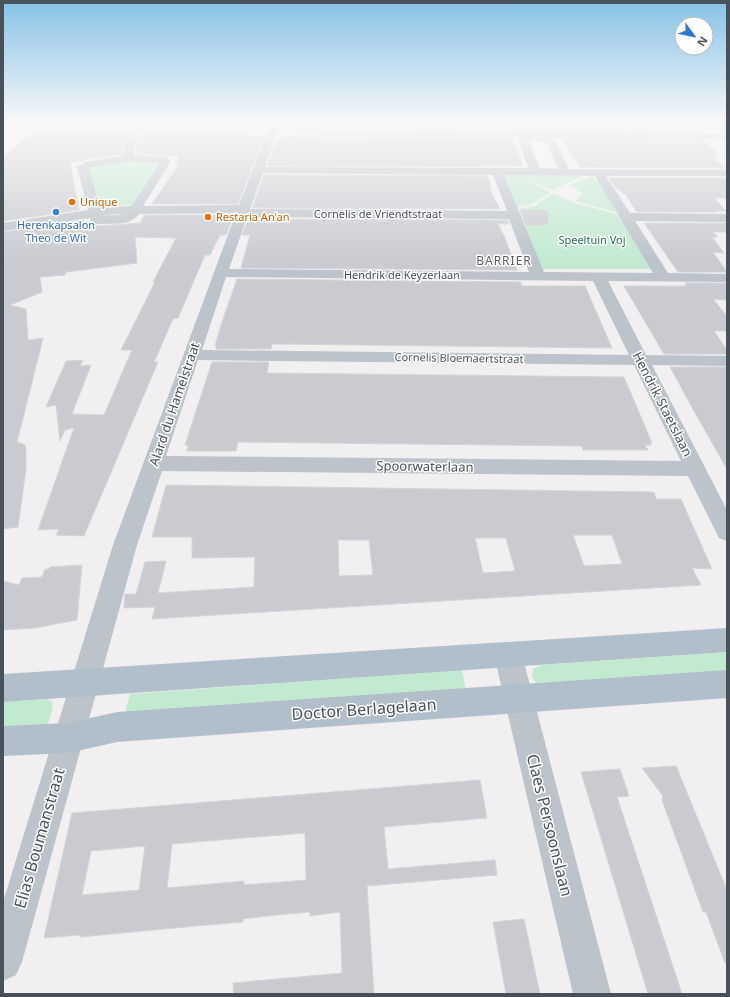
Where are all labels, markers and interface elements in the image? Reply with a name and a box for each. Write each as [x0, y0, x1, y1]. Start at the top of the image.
north arrow [674, 16, 714, 56]
text: N [694, 34, 712, 50]
place label: Unique [80, 194, 117, 209]
marker: Unique [67, 197, 77, 207]
street label: Cornelis de Vriendtstraat [314, 206, 442, 221]
marker: Herenkapsalon Theo de Wit [51, 207, 61, 217]
place label: Restaria An'an [216, 209, 290, 224]
marker: Restaria An'an [203, 212, 213, 222]
place label: Herenkapsalon Theo de Wit [17, 217, 95, 245]
park label: Speeltuin Voj [558, 232, 626, 247]
district label: BARRIER [476, 252, 532, 269]
street label: Hendrik de Keyzerlaan [344, 267, 460, 282]
street label: Alard du Hamelstraat [144, 339, 204, 468]
street label: Cornelis Bloemaertstraat [394, 349, 524, 366]
street label: Hendrik Staetslaan [629, 349, 697, 459]
street label: Spoorwaterlaan [376, 456, 474, 476]
street label: Doctor Berlagelaan [291, 693, 437, 725]
street label: Claes Persoonslaan [522, 752, 578, 898]
street label: Elias Boumanstraat [8, 765, 70, 911]

